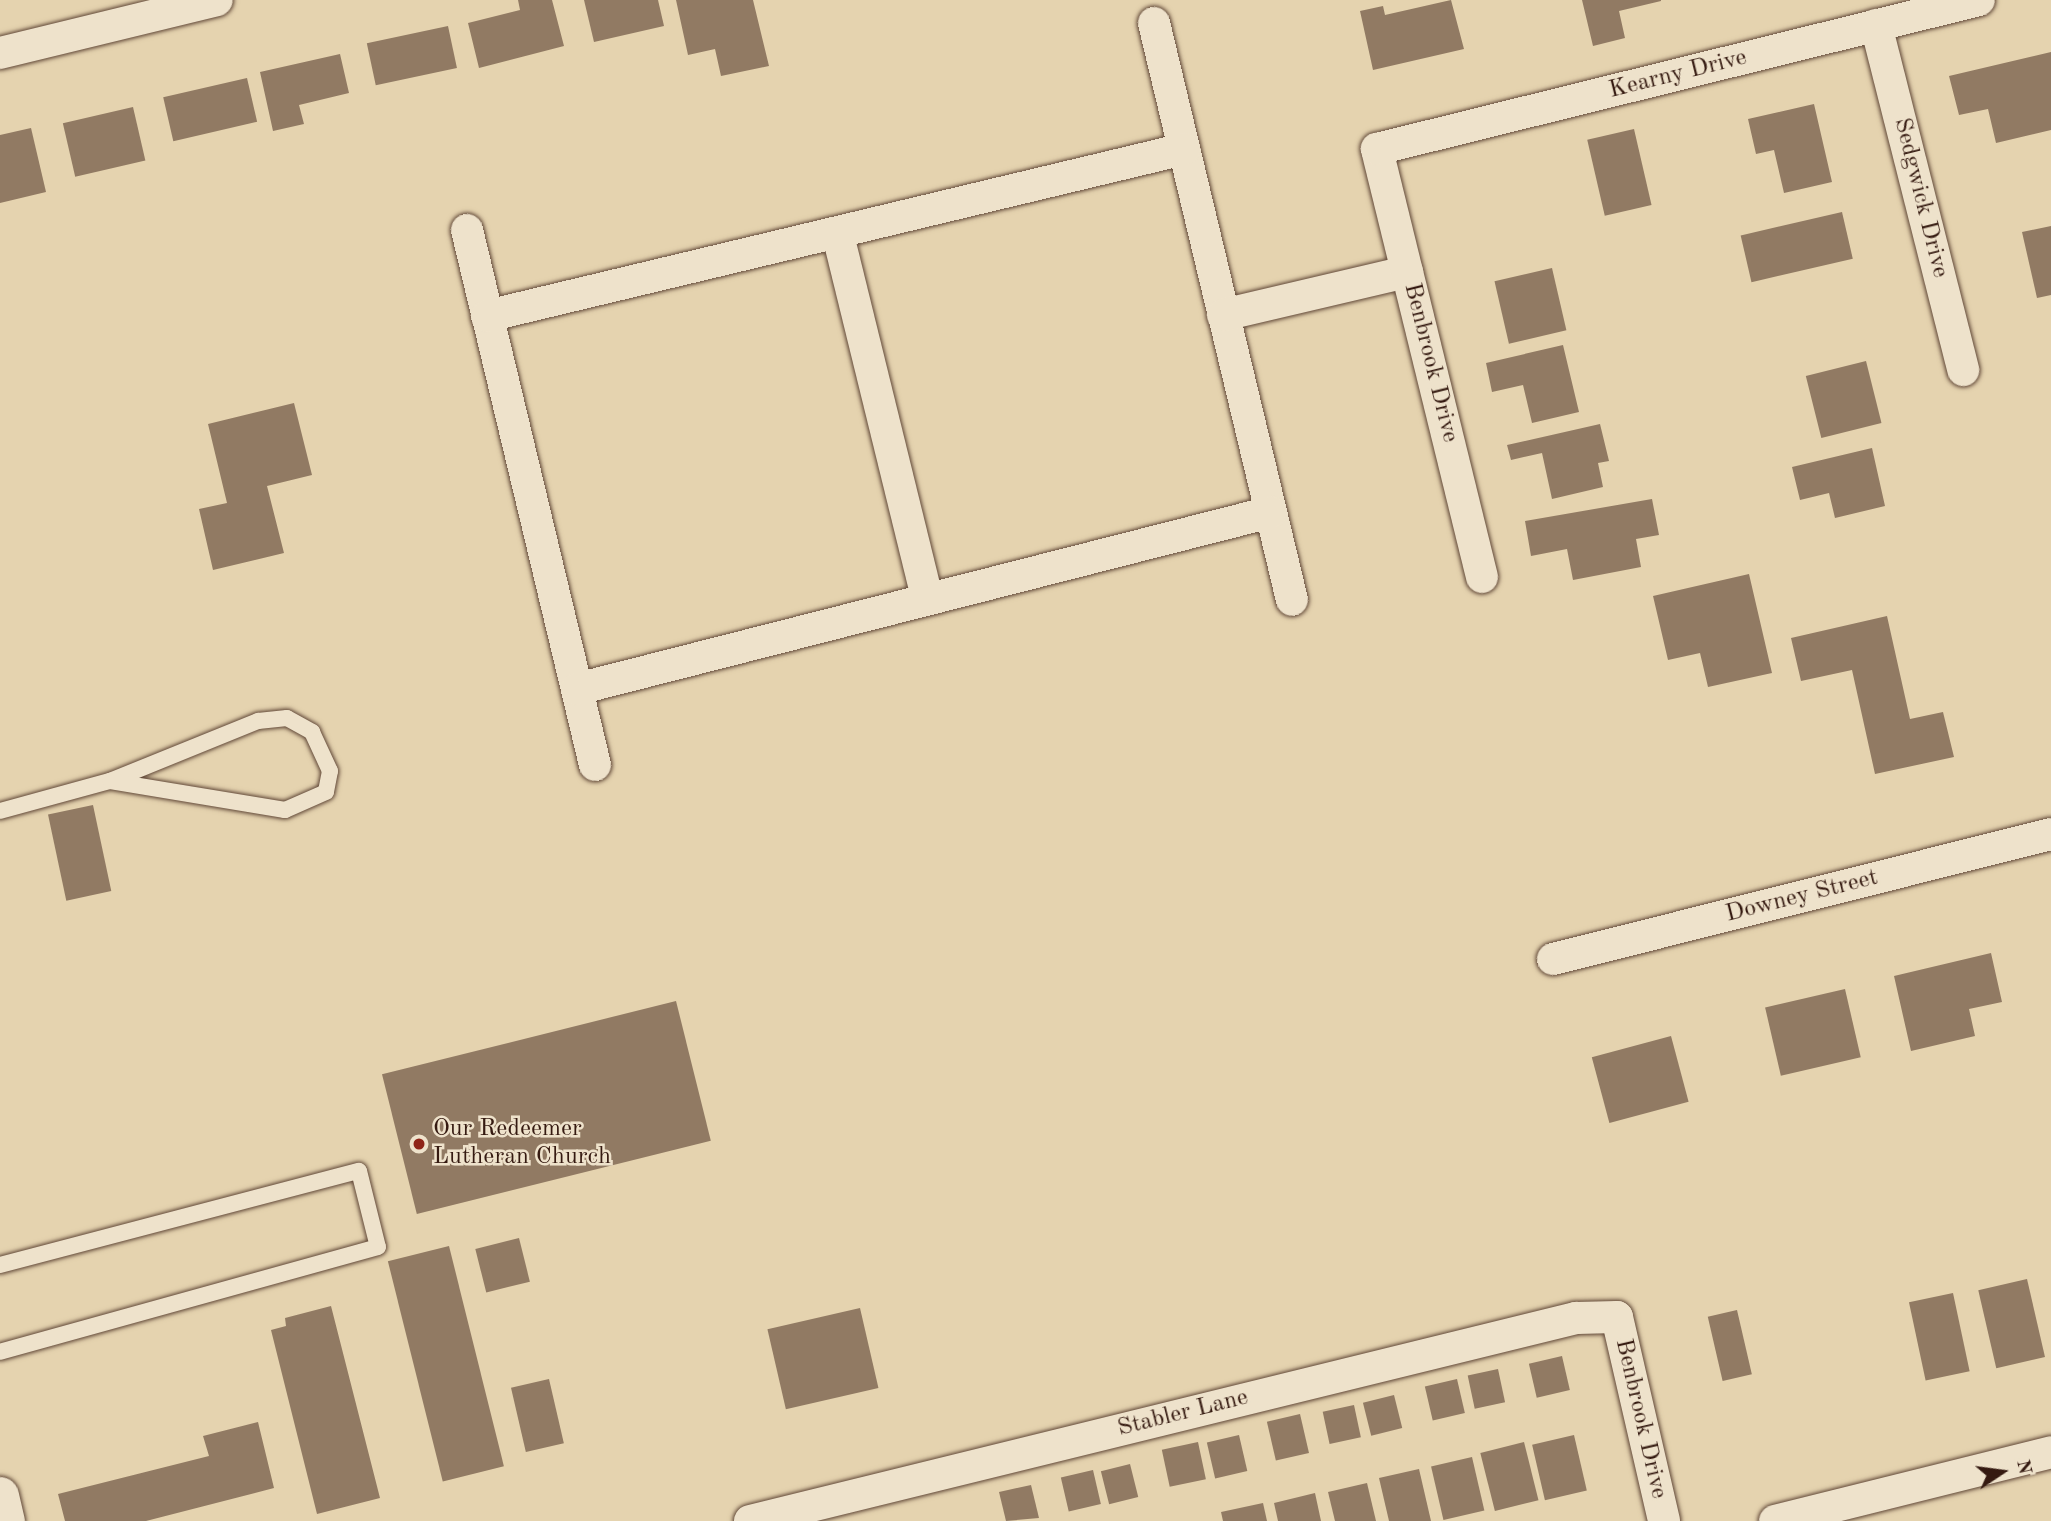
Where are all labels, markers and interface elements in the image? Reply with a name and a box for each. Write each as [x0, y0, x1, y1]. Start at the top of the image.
street label: Kearny Drive [1606, 44, 1750, 106]
street label: Sedgwick Drive [1886, 115, 1954, 281]
street label: Benbrook Drive [1396, 280, 1464, 446]
street label: Downey Street [1723, 864, 1881, 930]
place label: Our Redeemer Lutheran Church [433, 1116, 611, 1172]
marker: Our Redeemer Lutheran Church [411, 1136, 427, 1152]
street label: Benbrook Drive [1608, 1336, 1672, 1502]
street label: Stabler Lane [1115, 1384, 1251, 1444]
north arrow [1967, 1437, 2037, 1507]
text: N [2012, 1458, 2034, 1476]

